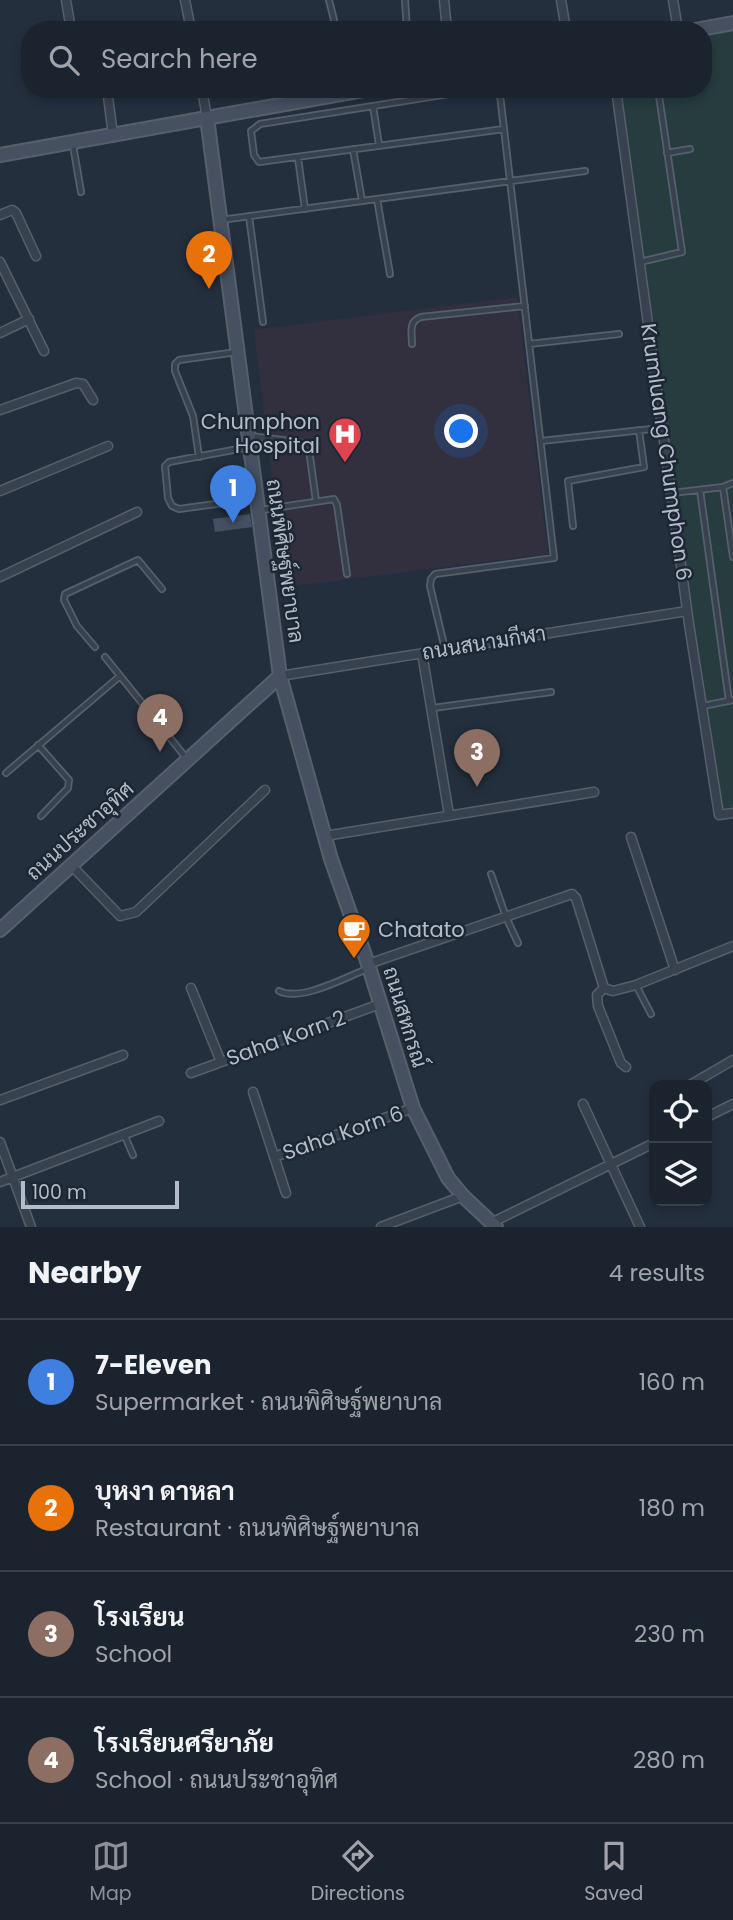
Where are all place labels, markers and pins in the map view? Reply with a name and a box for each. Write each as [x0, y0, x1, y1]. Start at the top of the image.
pin: 2 [186, 231, 232, 289]
place label: Chumphon Hospital [201, 407, 320, 460]
hospital icon: Chumphon Hospital [326, 415, 364, 464]
pin: 1 [210, 465, 256, 523]
pin: 4 [137, 694, 183, 752]
pin: 3 [454, 729, 500, 787]
cafe icon: Chatato [335, 911, 373, 960]
place label: Chatato [378, 915, 465, 944]

